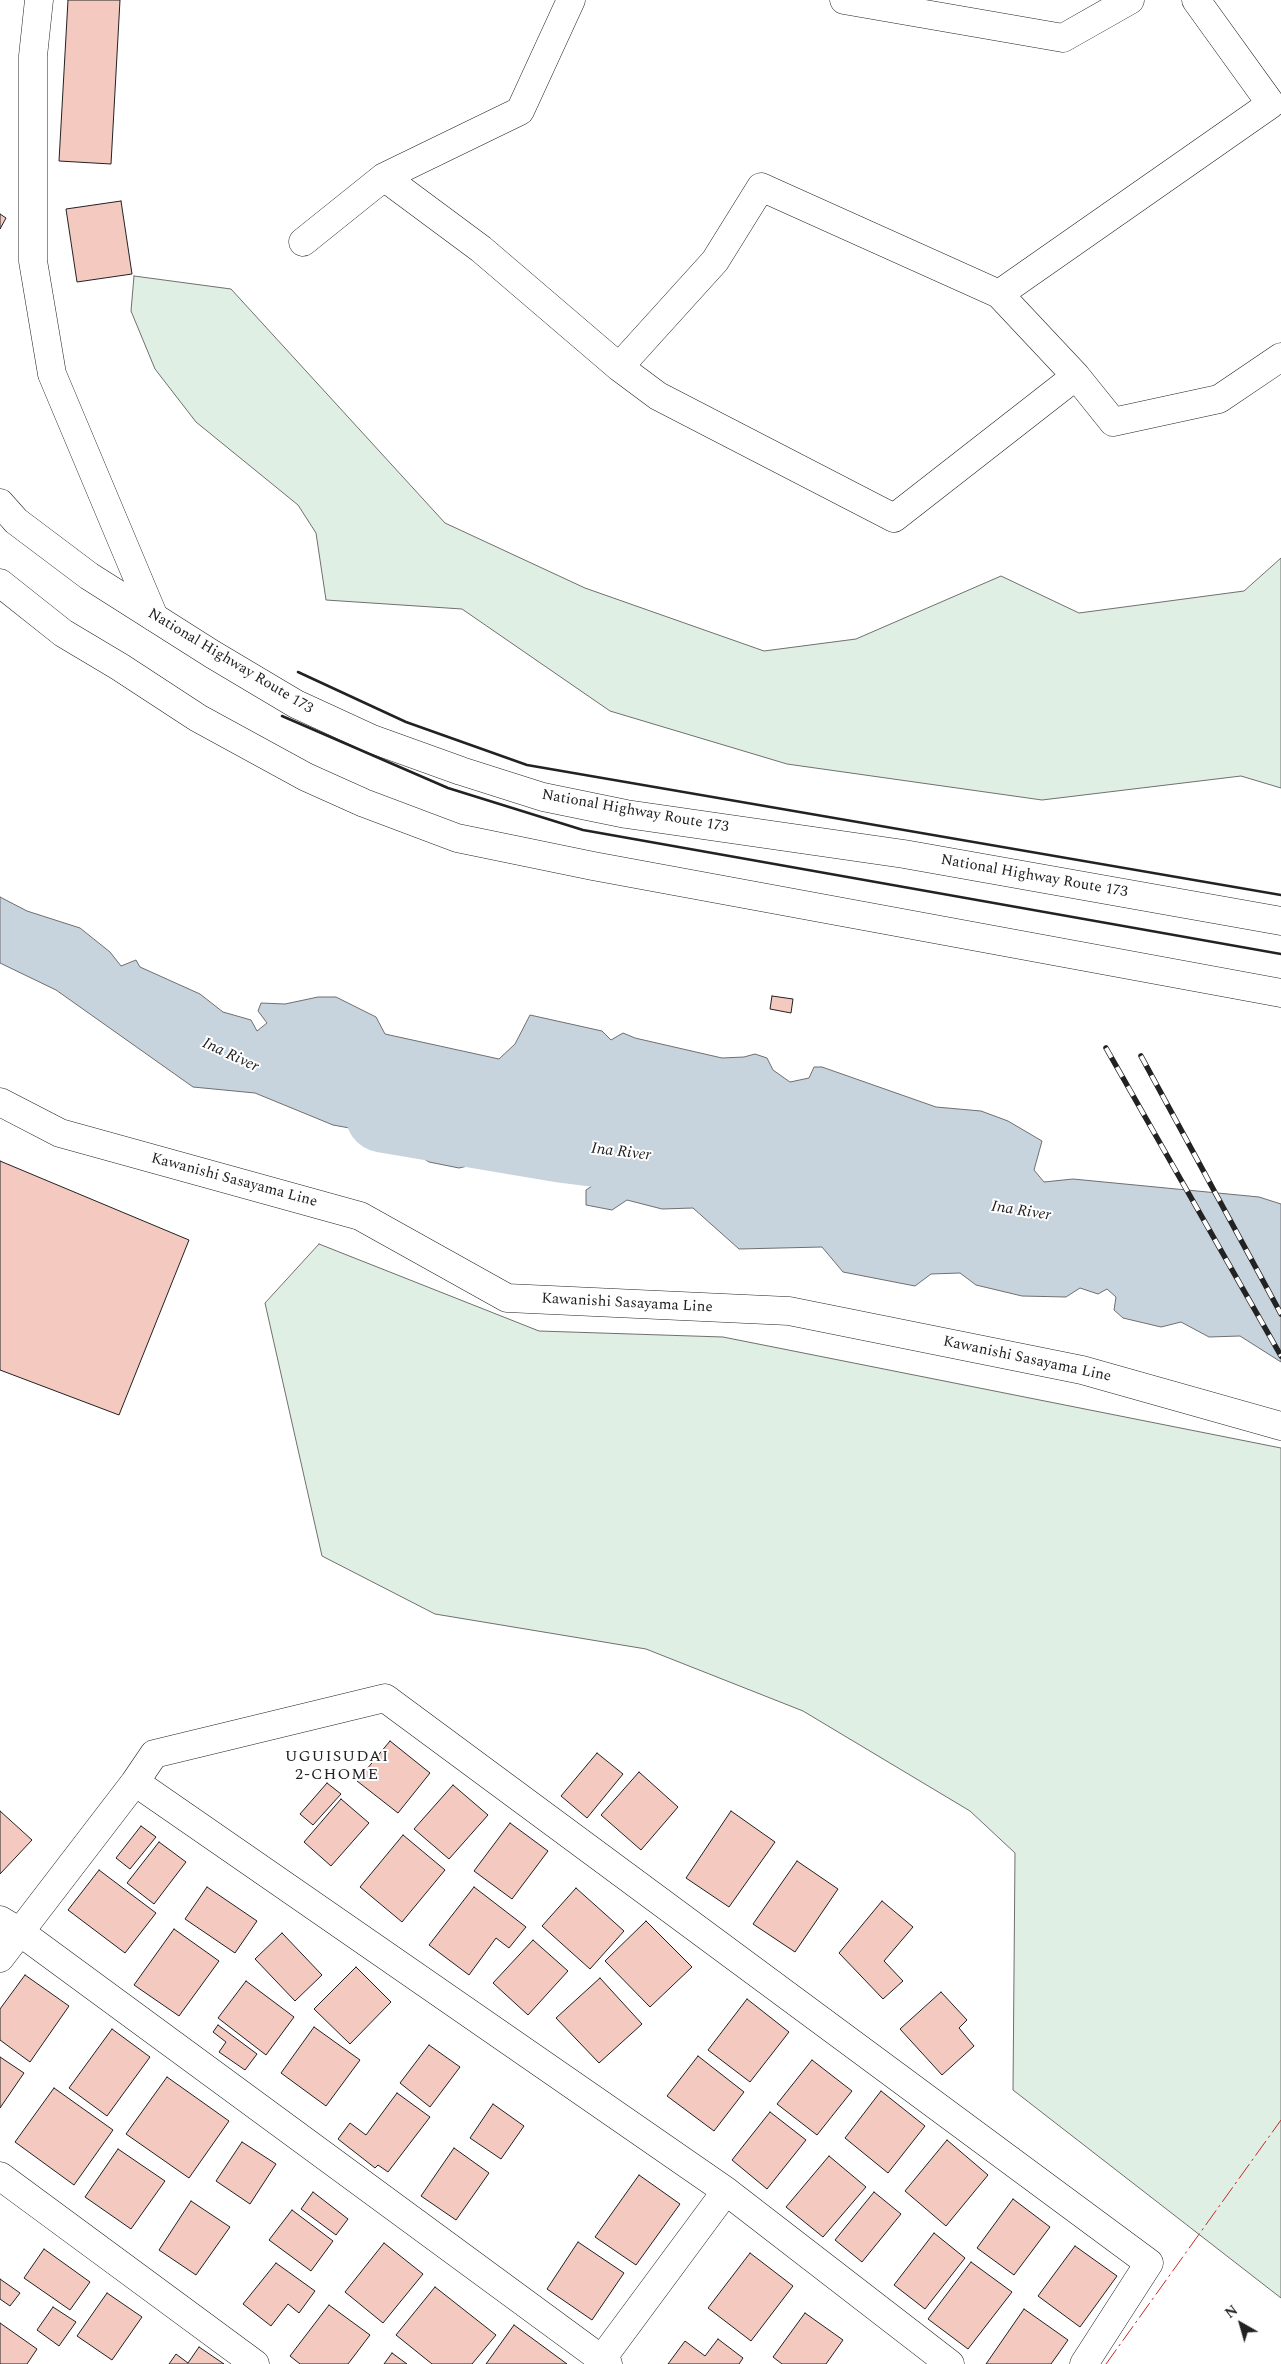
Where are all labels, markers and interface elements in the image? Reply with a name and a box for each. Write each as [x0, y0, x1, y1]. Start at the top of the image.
street label: National Highway Route 173 [144, 605, 316, 719]
street label: National Highway Route 173 [540, 787, 730, 837]
street label: National Highway Route 173 [939, 852, 1129, 902]
water label: Ina River [199, 1035, 261, 1077]
water label: Ina River [590, 1140, 652, 1166]
street label: Kawanishi Sasayama Line [149, 1150, 319, 1212]
water label: Ina River [990, 1198, 1052, 1226]
street label: Kawanishi Sasayama Line [541, 1291, 713, 1317]
street label: Kawanishi Sasayama Line [941, 1333, 1113, 1387]
district label: UGUISUDAI 2-CHOME [284, 1748, 390, 1786]
north arrow [1216, 2299, 1266, 2349]
text: N [1220, 2300, 1242, 2324]

